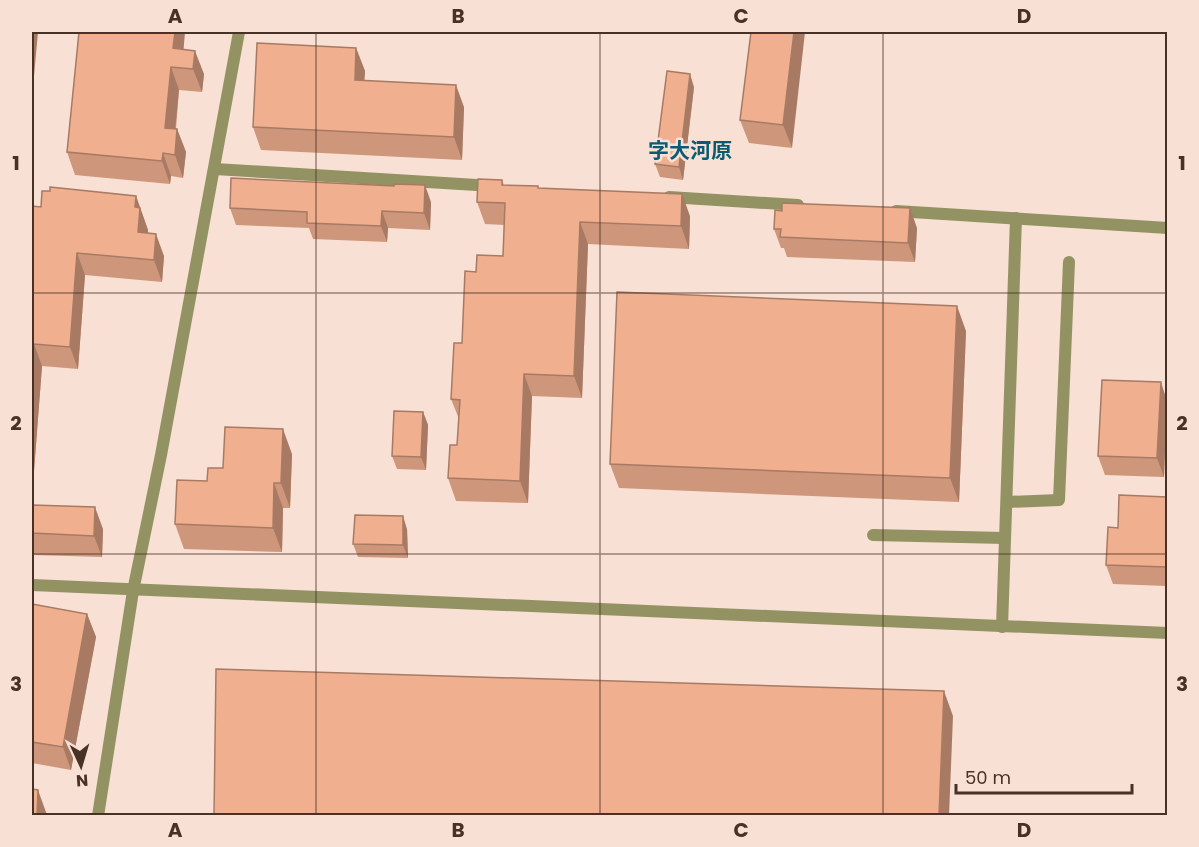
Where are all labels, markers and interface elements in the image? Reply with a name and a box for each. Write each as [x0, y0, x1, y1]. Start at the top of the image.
text: A [168, 2, 183, 30]
text: B [451, 2, 465, 30]
text: C [733, 2, 749, 30]
text: D [1017, 2, 1031, 30]
district label: 字大河原 [648, 136, 732, 165]
text: 1 [12, 149, 20, 177]
text: 1 [1178, 149, 1186, 177]
text: 2 [10, 409, 22, 437]
text: 2 [1176, 409, 1188, 437]
text: 3 [10, 670, 22, 698]
text: 3 [1176, 670, 1188, 698]
north arrow [51, 736, 111, 796]
scale bar [956, 757, 1132, 795]
text: 50 m [965, 765, 1011, 790]
text: N [75, 769, 89, 792]
text: A [168, 816, 183, 844]
text: B [451, 816, 465, 844]
text: C [733, 816, 749, 844]
text: D [1017, 816, 1031, 844]

